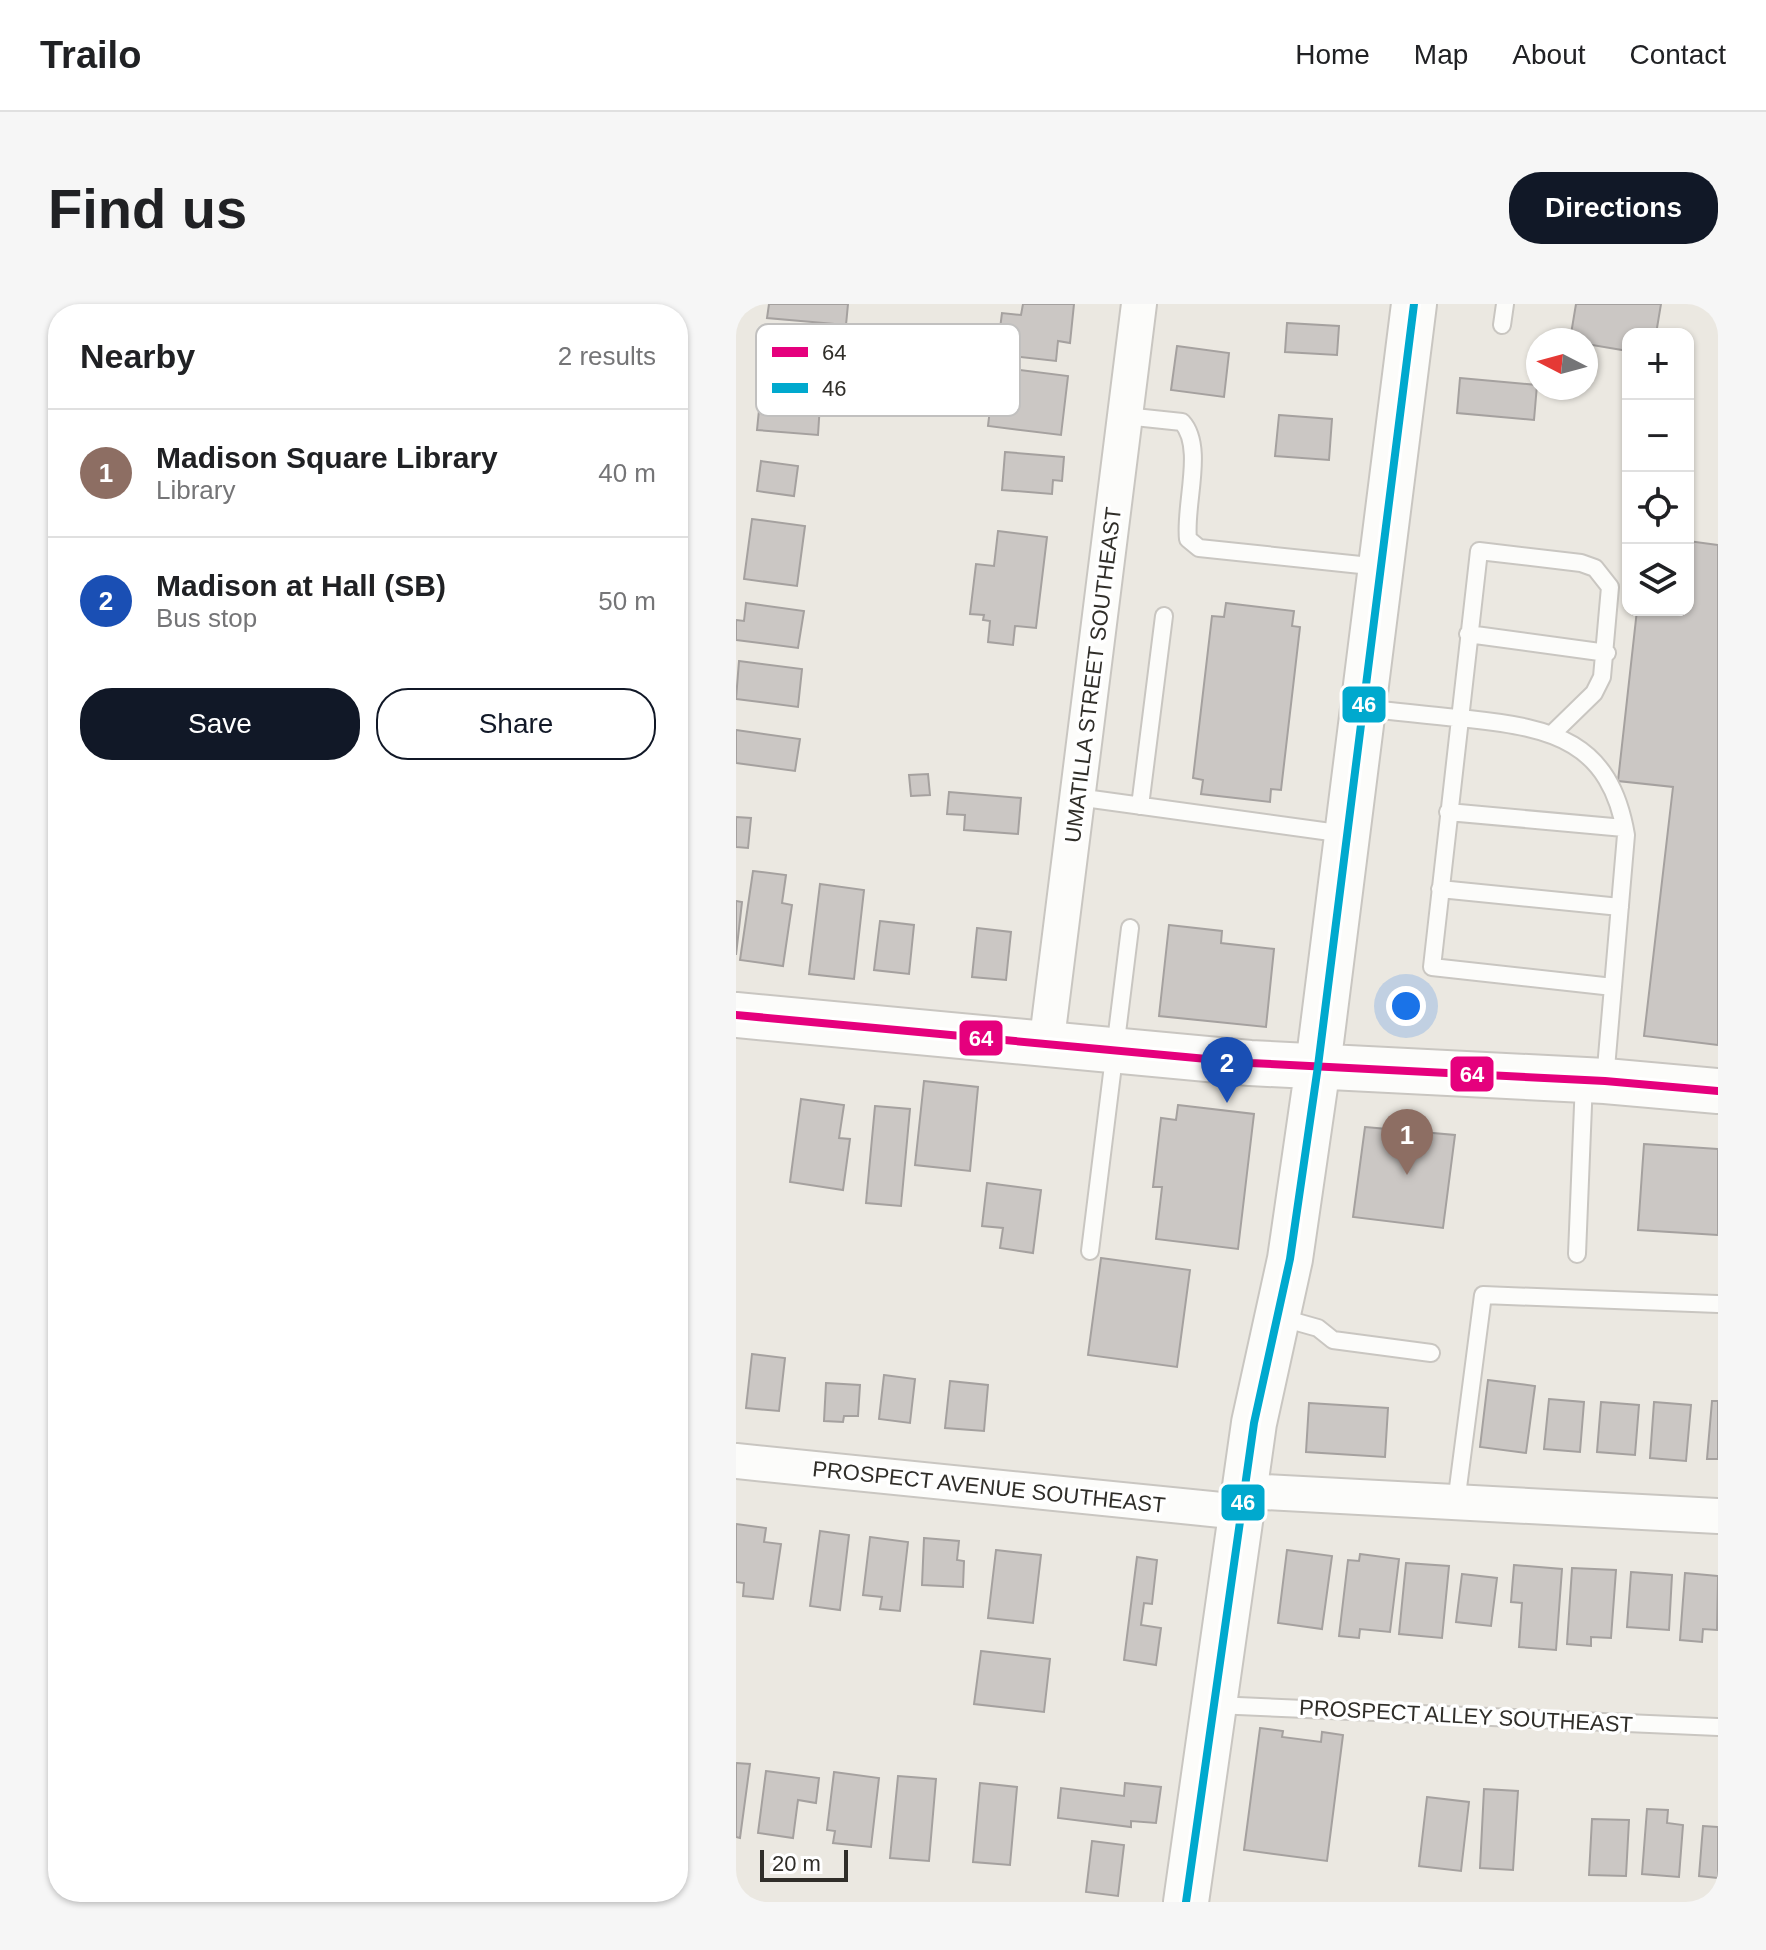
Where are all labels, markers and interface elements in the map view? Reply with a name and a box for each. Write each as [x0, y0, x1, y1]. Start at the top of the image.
text: Trailo [40, 34, 141, 76]
text: Home [1295, 39, 1370, 70]
text: Map [1414, 39, 1468, 70]
text: About [1512, 39, 1586, 70]
text: Contact [1630, 39, 1726, 70]
button: Directions [1509, 172, 1718, 244]
text: Find us [48, 177, 247, 240]
legend [756, 324, 1020, 416]
north arrow [1526, 328, 1598, 400]
map controls [1622, 328, 1694, 616]
button: + [1622, 328, 1694, 400]
text: Nearby [80, 337, 195, 375]
text: 64 [822, 340, 846, 365]
text: 2 results [558, 341, 656, 371]
text: 46 [822, 376, 846, 401]
button: − [1622, 400, 1694, 472]
text: Madison Square Library [156, 441, 498, 474]
text: 1 [99, 458, 113, 488]
text: 40 m [598, 458, 656, 488]
button: locate [1622, 472, 1694, 544]
text: Library [156, 475, 235, 505]
street label: UMATILLA STREET SOUTHEAST [1060, 506, 1126, 844]
button: layers [1622, 544, 1694, 616]
text: Madison at Hall (SB) [156, 569, 446, 602]
text: 2 [99, 586, 113, 616]
text: 50 m [598, 586, 656, 616]
text: Bus stop [156, 603, 257, 633]
line badge: 46 [1341, 685, 1387, 724]
button: Save [80, 688, 360, 760]
button: Share [376, 688, 656, 760]
text: 46 [1352, 692, 1376, 717]
your location [1386, 986, 1426, 1026]
line badge: 64 [958, 1019, 1004, 1057]
text: 64 [969, 1026, 994, 1051]
pin: 2 [1201, 1037, 1253, 1103]
line badge: 64 [1449, 1055, 1495, 1093]
text: 64 [1460, 1062, 1485, 1087]
pin: 1 [1381, 1109, 1433, 1175]
street label: PROSPECT AVENUE SOUTHEAST [811, 1456, 1167, 1518]
line badge: 46 [1220, 1483, 1266, 1522]
text: 46 [1231, 1490, 1255, 1515]
street label: PROSPECT ALLEY SOUTHEAST [1298, 1695, 1634, 1737]
scale bar [760, 1846, 848, 1882]
text: 20 m [772, 1851, 821, 1876]

